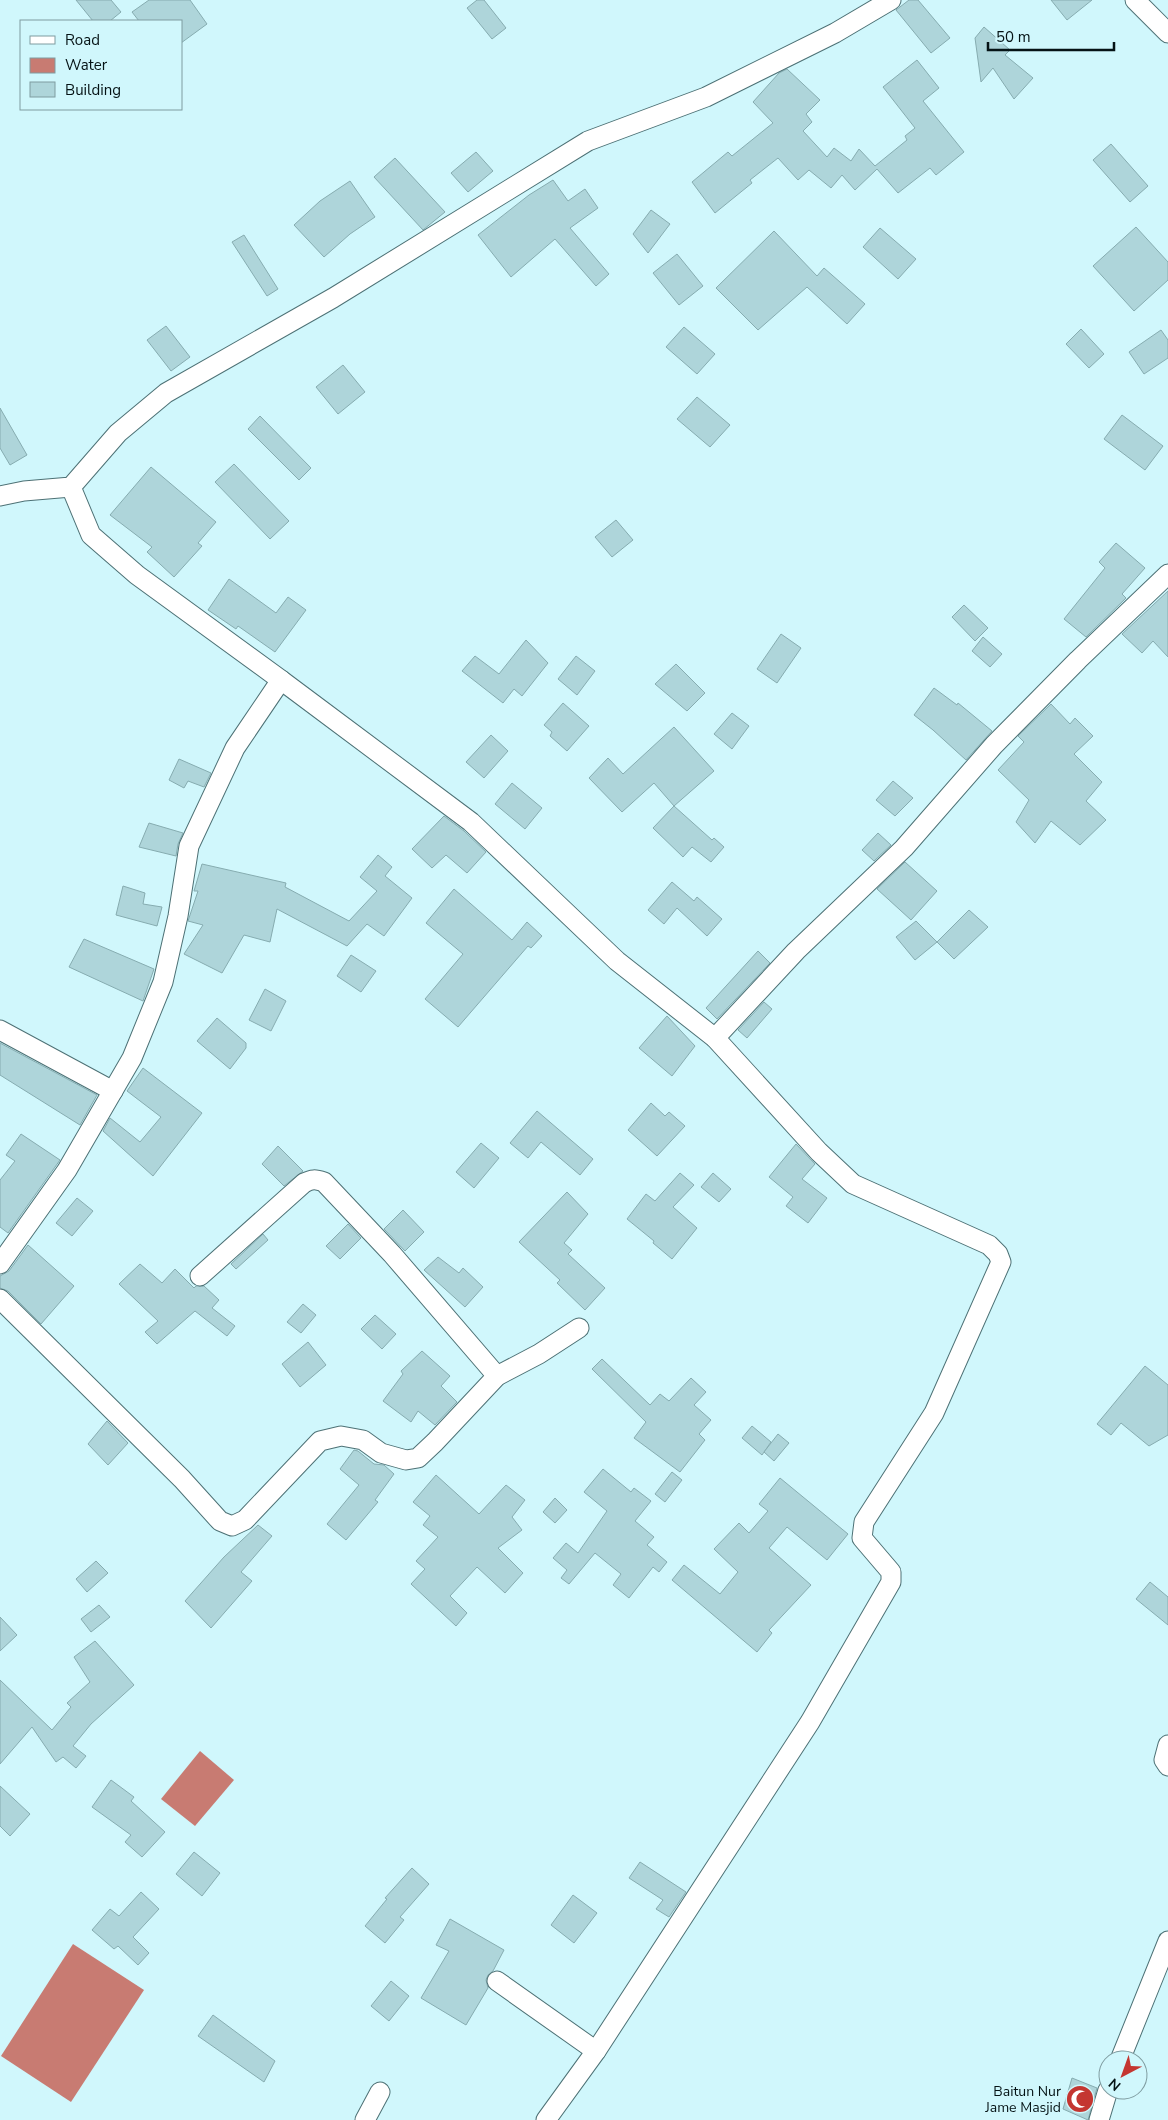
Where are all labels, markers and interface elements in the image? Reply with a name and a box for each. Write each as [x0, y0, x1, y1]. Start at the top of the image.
legend [20, 20, 182, 110]
scale bar [988, 20, 1114, 52]
text: 50 m [996, 27, 1031, 47]
text: Road [65, 30, 100, 50]
text: Water [65, 55, 108, 75]
text: Building [65, 80, 121, 100]
north arrow [1098, 2050, 1148, 2100]
text: N [1105, 2074, 1125, 2095]
place label: Baitun Nur Jame Masjid [984, 2082, 1061, 2117]
mosque icon: Baitun Nur Jame Masjid [1065, 2084, 1095, 2114]

